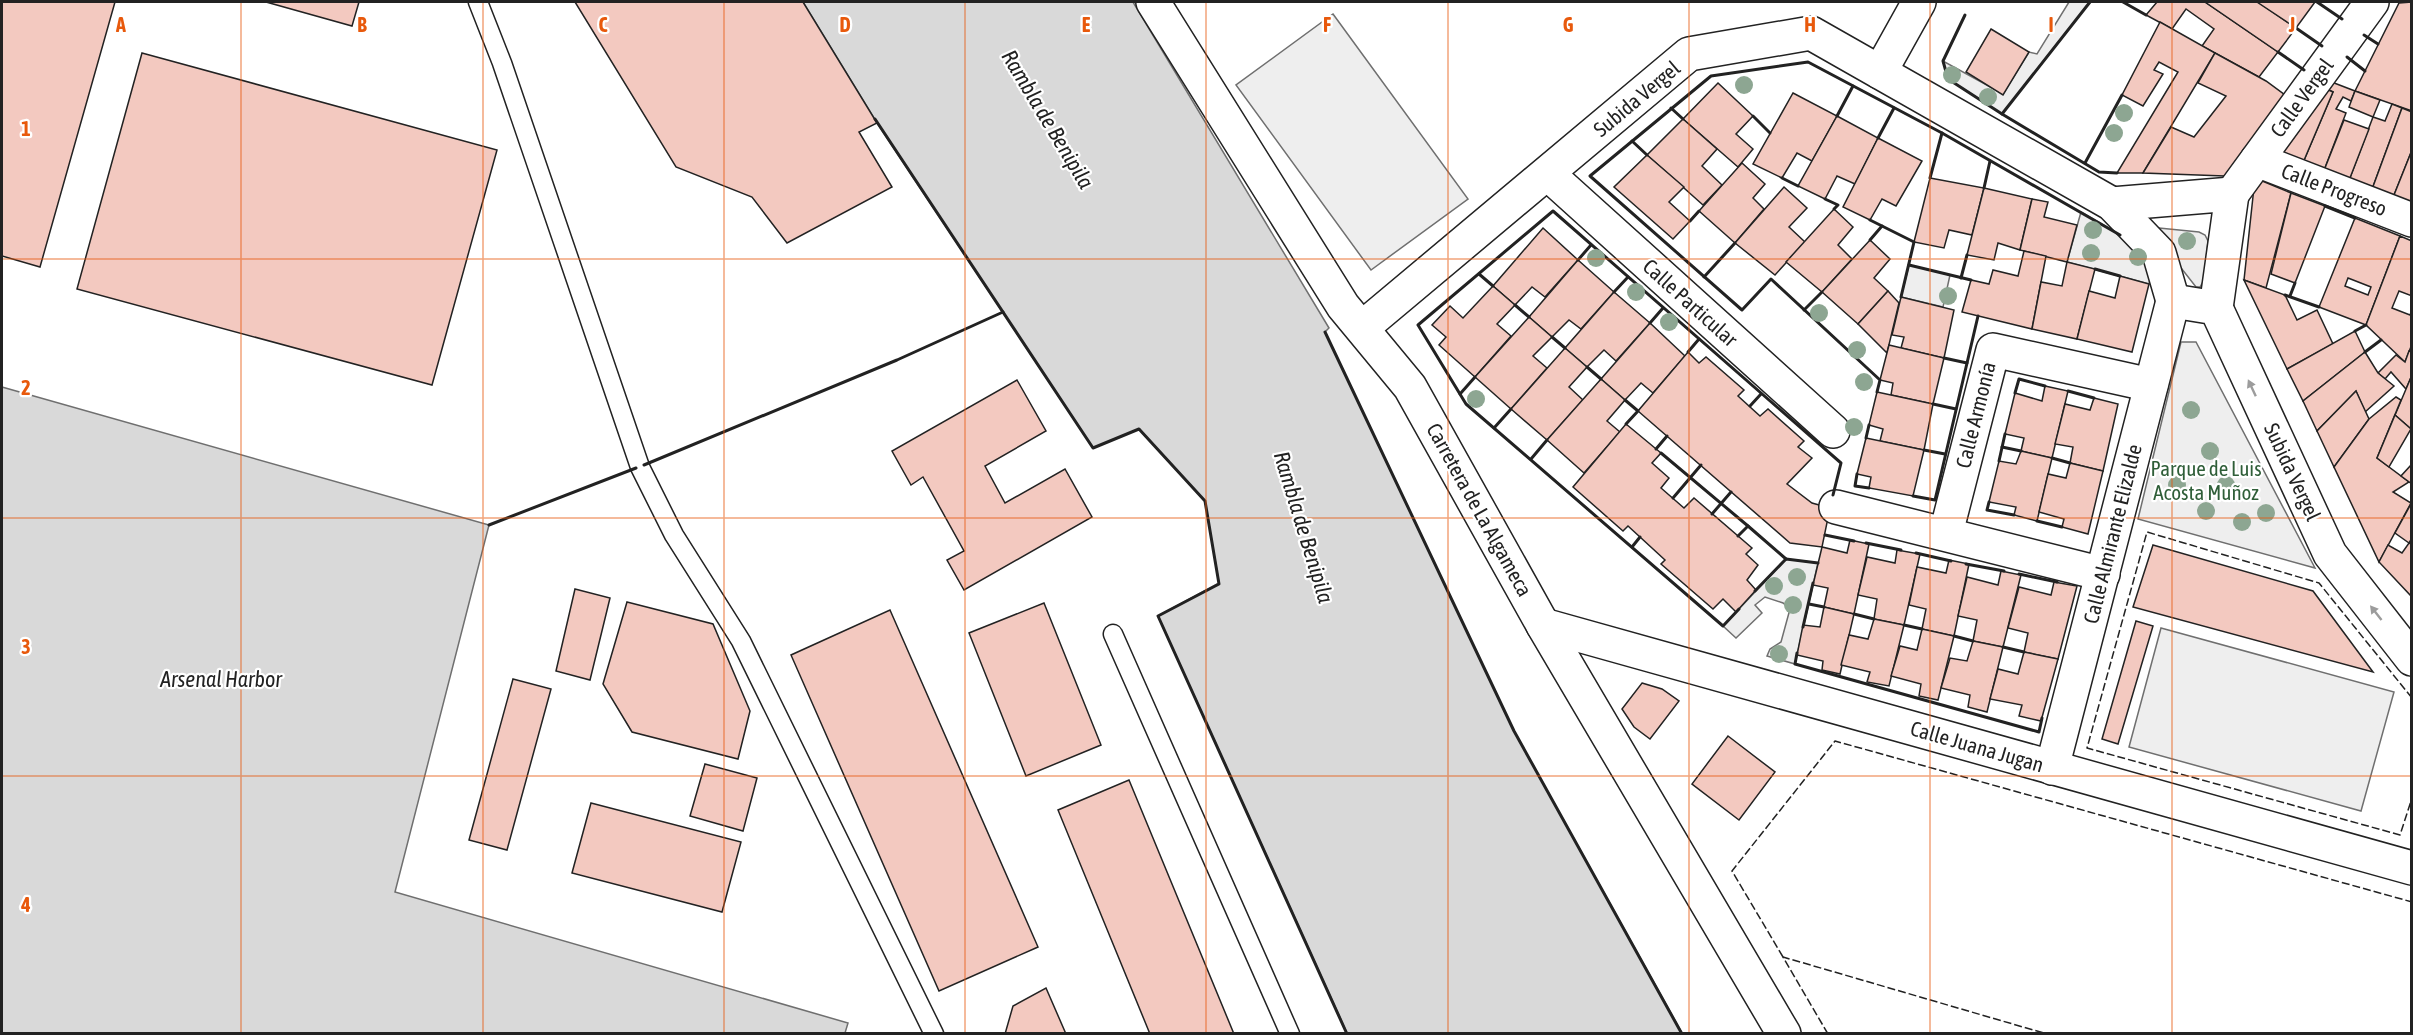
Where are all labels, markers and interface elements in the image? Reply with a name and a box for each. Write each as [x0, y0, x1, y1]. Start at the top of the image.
text: A [115, 13, 126, 36]
text: B [357, 13, 367, 36]
text: C [599, 13, 608, 36]
text: D [839, 13, 851, 36]
text: E [1082, 13, 1091, 36]
text: F [1323, 13, 1331, 36]
text: G [1563, 13, 1574, 36]
text: H [1804, 13, 1816, 36]
text: I [2048, 13, 2054, 36]
text: J [2288, 13, 2295, 36]
water label: Rambla de Benipila [996, 45, 1100, 193]
street label: Calle Vergel [2265, 53, 2338, 141]
street label: Subida Vergel [1588, 55, 1685, 141]
text: 1 [21, 117, 31, 140]
street label: Calle Progreso [2278, 158, 2390, 220]
street label: Calle Particular [1639, 254, 1743, 351]
street label: Calle Armonía [1950, 359, 2000, 470]
text: 2 [21, 376, 31, 399]
one-way arrow [2248, 379, 2257, 396]
street label: Carretera de La Algameca [1422, 419, 1537, 600]
street label: Subida Vergel [2260, 419, 2326, 525]
street label: Calle Almirante Elizalde [2078, 442, 2146, 626]
water label: Rambla de Benipila [1269, 448, 1339, 606]
park label: Parque de Luis Acosta Muñoz [2150, 456, 2262, 504]
one-way arrow [2369, 605, 2382, 621]
text: 3 [21, 635, 31, 658]
water label: Arsenal Harbor [159, 666, 283, 692]
street label: Calle Juana Jugan [1908, 716, 2047, 777]
text: 4 [20, 893, 31, 916]

